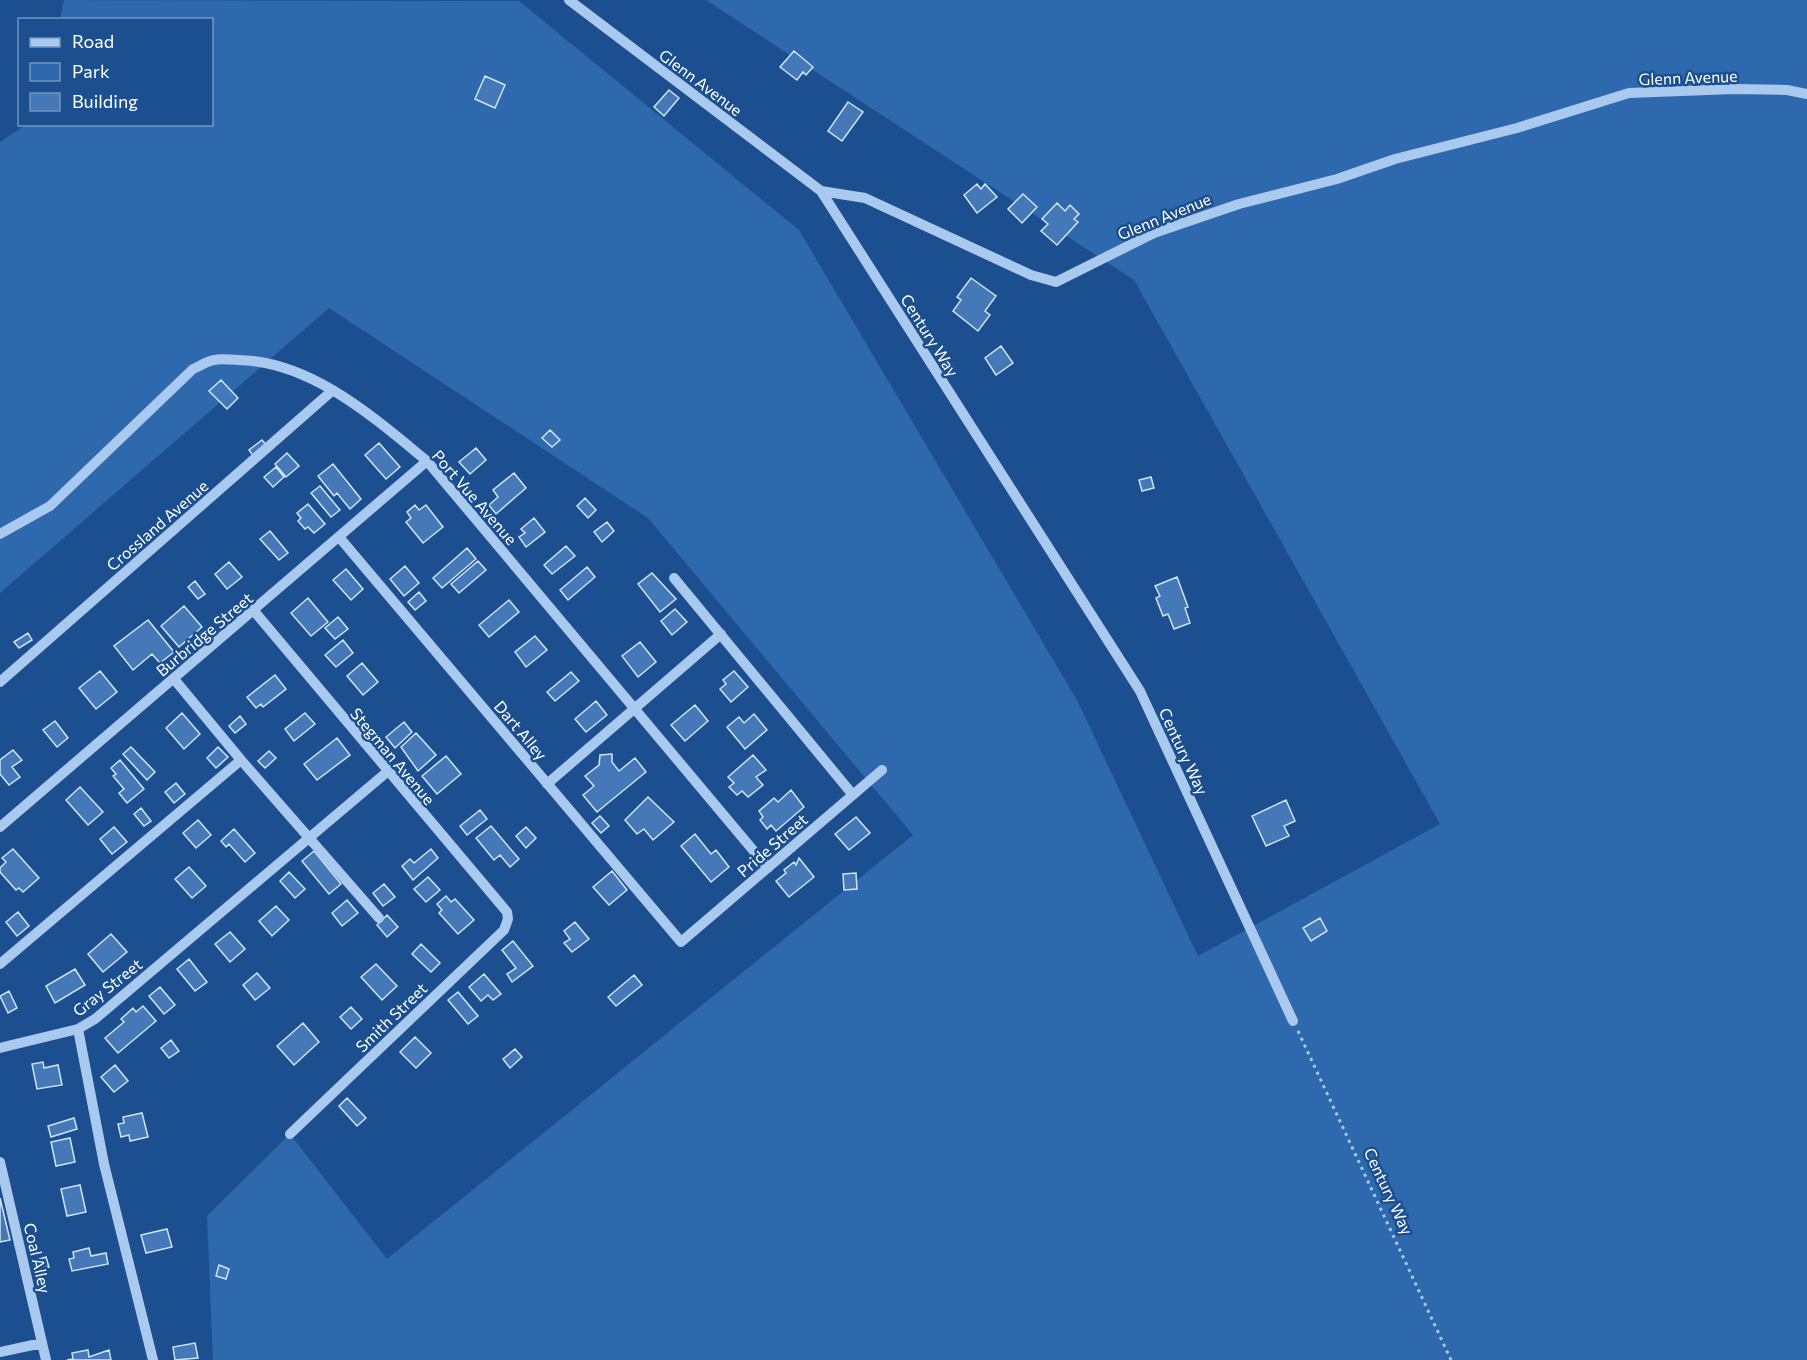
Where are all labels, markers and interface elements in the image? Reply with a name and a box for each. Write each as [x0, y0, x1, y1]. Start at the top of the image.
legend [18, 18, 213, 126]
text: Road [72, 30, 114, 52]
street label: Glenn Avenue [656, 45, 746, 119]
text: Park [72, 60, 110, 82]
street label: Glenn Avenue [1638, 66, 1738, 88]
text: Building [72, 90, 138, 112]
street label: Glenn Avenue [1115, 189, 1213, 243]
street label: Century Way [897, 290, 963, 380]
street label: Port Vue Avenue [429, 446, 521, 548]
street label: Crossland Avenue [102, 476, 212, 574]
street label: Burbridge Street [152, 588, 256, 680]
street label: Dart Alley [491, 696, 551, 764]
street label: Stegman Avenue [347, 704, 439, 808]
street label: Century Way [1156, 705, 1212, 797]
street label: Pride Street [733, 809, 811, 881]
street label: Gray Street [69, 954, 146, 1020]
street label: Smith Street [351, 978, 431, 1056]
street label: Century Way [1361, 1145, 1417, 1237]
street label: Coal Alley [21, 1221, 55, 1295]

